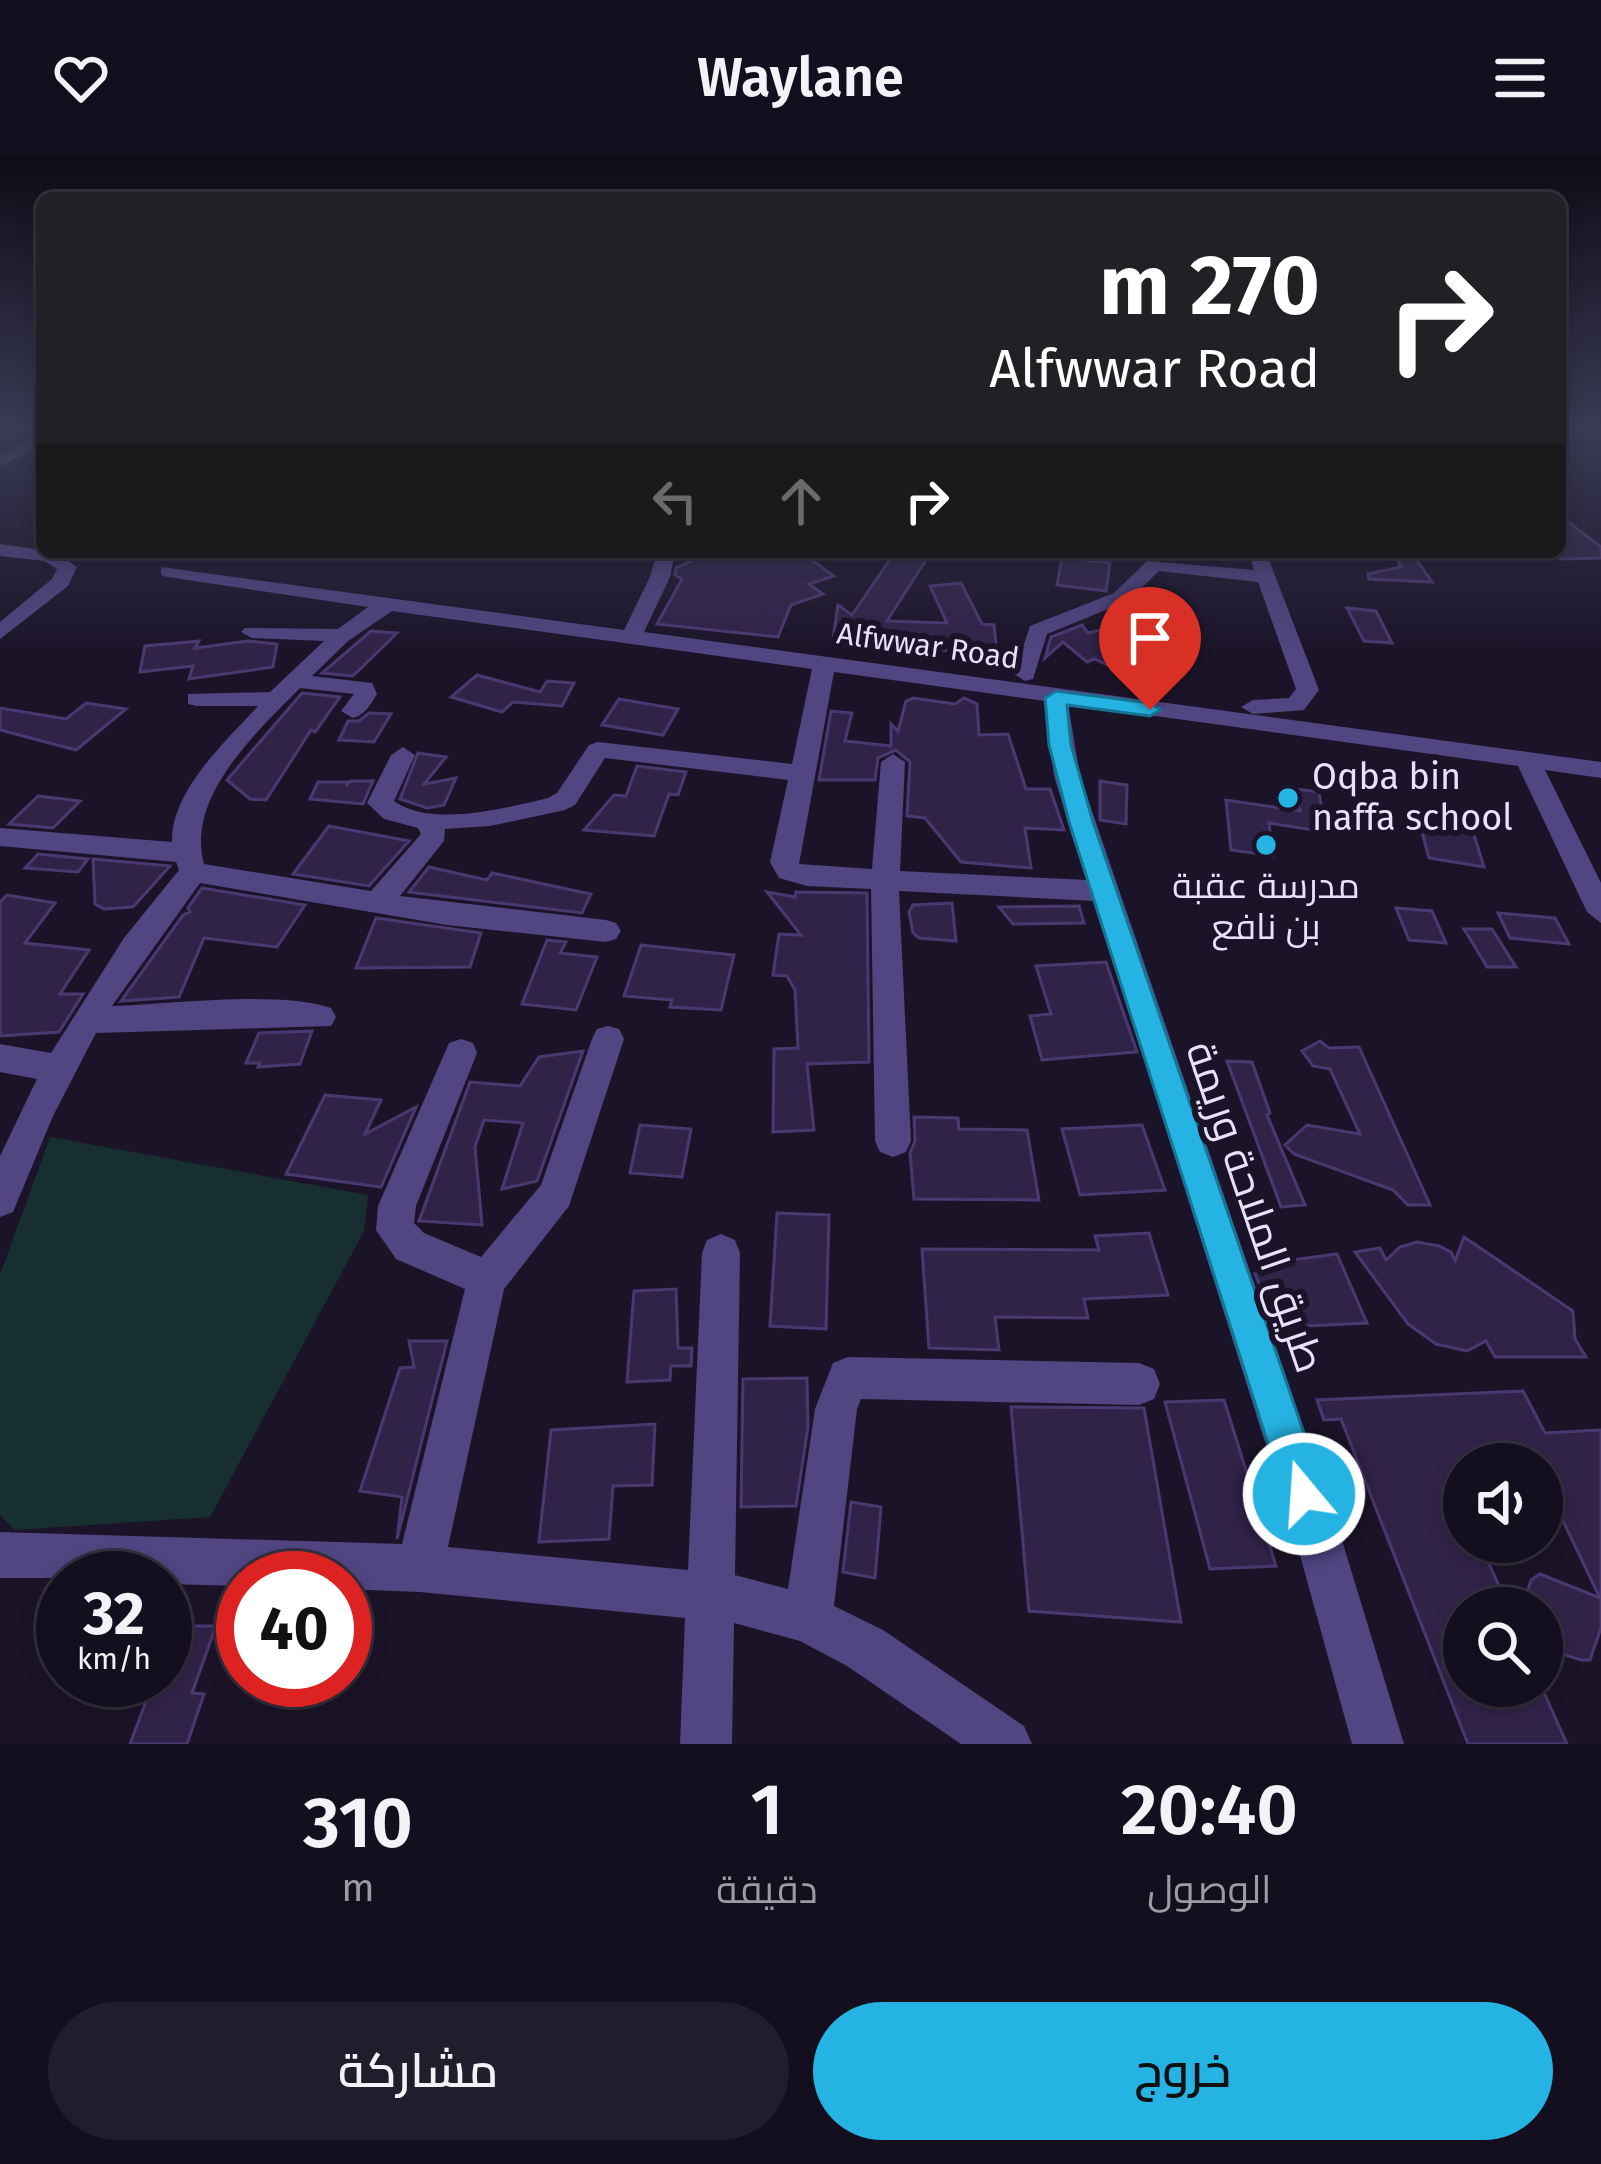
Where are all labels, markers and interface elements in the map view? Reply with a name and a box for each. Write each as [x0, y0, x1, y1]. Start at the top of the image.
icon: heart [48, 45, 114, 111]
icon: menu [1487, 45, 1553, 111]
text: Waylane [697, 46, 904, 110]
text: 270 m [1099, 235, 1320, 336]
icon: right [1362, 240, 1518, 396]
text: Alfwwar Road [989, 337, 1320, 401]
icon: left [642, 468, 708, 534]
icon: ahead [768, 468, 834, 534]
icon: right [894, 468, 960, 534]
pin [1099, 587, 1201, 710]
icon: arrive [1117, 605, 1183, 671]
street label: Alfwwar Road [835, 615, 1021, 677]
place label: Oqba bin naffa school [1312, 755, 1513, 840]
marker: Oqba bin naffa school [1275, 785, 1301, 811]
marker: مدرسة عقبة بن نافع [1253, 832, 1279, 858]
place label: مدرسة عقبة بن نافع [1172, 864, 1360, 951]
street label: طريق الملاحة وريمة [1175, 1035, 1335, 1379]
position arrow [1241, 1431, 1367, 1557]
map controls [1443, 1443, 1563, 1707]
button: sound [1443, 1443, 1563, 1563]
speed limit sign: 40 [216, 1551, 372, 1707]
text: 32 [83, 1578, 145, 1650]
button: search [1443, 1587, 1563, 1707]
text: km/h [77, 1641, 151, 1677]
text: 1 [750, 1767, 783, 1853]
text: 20:40 [1121, 1767, 1298, 1853]
text: 310 [303, 1780, 413, 1866]
text: m [341, 1865, 375, 1911]
text: دقيقة [716, 1867, 818, 1913]
text: الوصول [1147, 1867, 1271, 1913]
button: مشاركة [48, 2002, 789, 2140]
button: خروج [813, 2002, 1553, 2140]

